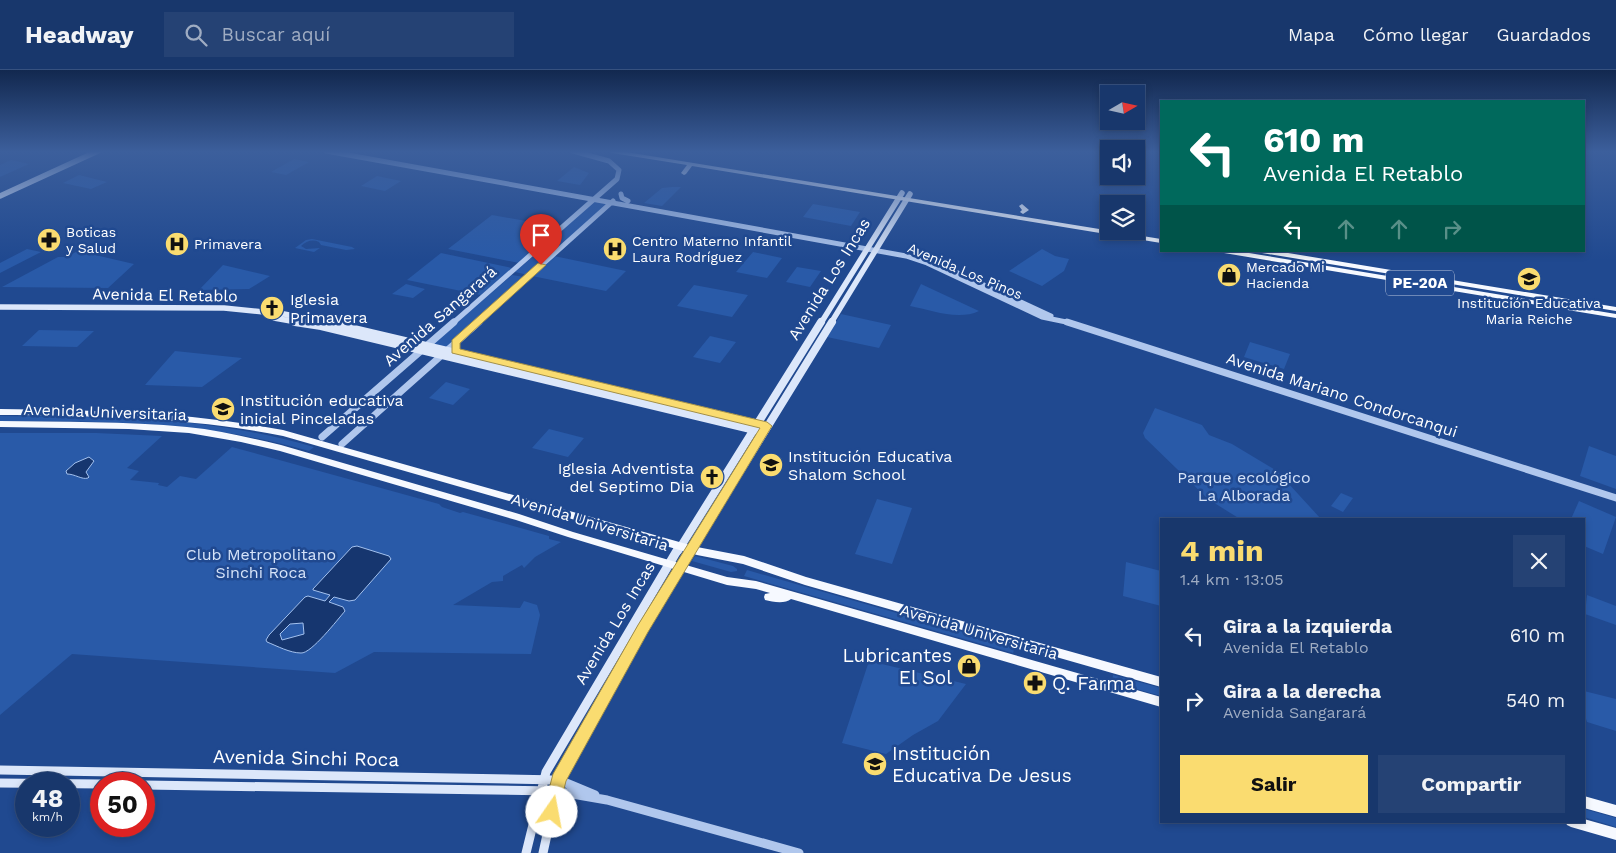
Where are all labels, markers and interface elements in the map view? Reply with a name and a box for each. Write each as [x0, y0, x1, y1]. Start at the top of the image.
search box [164, 12, 514, 57]
text: Headway [25, 21, 134, 49]
icon: search [182, 21, 210, 49]
text: Buscar aquí [222, 23, 330, 46]
text: Mapa [1288, 24, 1335, 45]
text: Cómo llegar [1363, 24, 1469, 45]
text: Guardados [1497, 24, 1591, 45]
north arrow [1100, 85, 1145, 130]
map controls [1100, 85, 1145, 240]
text: 610 m [1263, 119, 1365, 161]
icon: left [1180, 120, 1245, 185]
button: sound [1100, 140, 1145, 185]
text: Avenida El Retablo [1263, 161, 1463, 186]
button: layers [1100, 195, 1145, 240]
pin [520, 214, 562, 265]
street label: Avenida Los Incas [784, 215, 874, 343]
icon: left [1279, 215, 1307, 243]
icon: ahead [1332, 215, 1360, 243]
icon: ahead [1385, 215, 1413, 243]
icon: right [1438, 215, 1466, 243]
icon: arrive [527, 221, 555, 249]
place label: Boticas y Salud [66, 224, 116, 256]
pharmacy icon: Boticas y Salud [36, 227, 62, 253]
hospital icon: Primavera [164, 231, 190, 257]
place label: Centro Materno Infantil Laura Rodríguez [632, 233, 793, 265]
place label: Primavera [194, 236, 262, 252]
hospital icon: Centro Materno Infantil Laura Rodríguez [602, 236, 628, 262]
street label: Avenida Los Pinos [905, 240, 1025, 302]
place label: Mercado Mi Hacienda [1246, 259, 1325, 291]
street label: Avenida Sangarará [380, 262, 500, 370]
shop icon: Mercado Mi Hacienda [1216, 262, 1242, 288]
school or university icon: Institución Educativa Maria Reiche [1516, 266, 1542, 292]
road number: PE-20A [1386, 270, 1454, 296]
street label: Avenida El Retablo [92, 284, 238, 306]
place label: Iglesia Primavera [290, 290, 368, 327]
church icon: Iglesia Primavera [259, 295, 285, 321]
place label: Institución Educativa Maria Reiche [1457, 295, 1601, 327]
street label: Avenida Mariano Condorcanqui [1224, 349, 1460, 441]
place label: Institución educativa inicial Pinceladas [240, 391, 404, 428]
school or university icon: Institución educativa inicial Pinceladas [210, 396, 236, 422]
street label: Avenida Universitaria [23, 400, 187, 424]
place label: Institución Educativa Shalom School [788, 447, 952, 484]
school or university icon: Institución Educativa Shalom School [758, 452, 784, 478]
place label: Iglesia Adventista del Septimo Dia [558, 459, 694, 496]
church icon: Iglesia Adventista del Septimo Dia [699, 464, 725, 490]
park label: Parque ecológico La Alborada [1177, 468, 1311, 505]
street label: Avenida Universitaria [509, 489, 671, 555]
text: 4 min [1180, 533, 1264, 568]
button: close [1513, 535, 1565, 587]
park label: Club Metropolitano Sinchi Roca [186, 545, 336, 582]
street label: Avenida Los Incas [571, 558, 659, 688]
text: 1.4 km · 13:05 [1180, 570, 1284, 589]
street label: Avenida Universitaria [898, 600, 1060, 664]
text: Gira a la izquierda [1223, 615, 1392, 638]
icon: left [1180, 622, 1208, 650]
text: 610 m [1510, 624, 1565, 647]
text: Avenida El Retablo [1223, 638, 1369, 657]
place label: Lubricantes El Sol [842, 644, 952, 689]
shop icon: Lubricantes El Sol [956, 653, 982, 679]
pharmacy icon: Q. Farma [1022, 670, 1048, 696]
place label: Q. Farma [1052, 672, 1135, 695]
text: Gira a la derecha [1223, 680, 1381, 703]
icon: right [1180, 687, 1208, 715]
text: 540 m [1506, 689, 1565, 712]
text: Avenida Sangarará [1223, 703, 1366, 722]
place label: Institución Educativa De Jesus [892, 742, 1072, 787]
street label: Avenida Sinchi Roca [213, 745, 400, 771]
school or university icon: Institución Educativa De Jesus [862, 751, 888, 777]
button: Salir [1180, 755, 1368, 813]
button: Compartir [1378, 755, 1565, 813]
speed limit sign: 50 [90, 772, 155, 837]
text: 48 [32, 784, 63, 813]
position arrow [525, 785, 577, 837]
text: km/h [32, 810, 63, 824]

